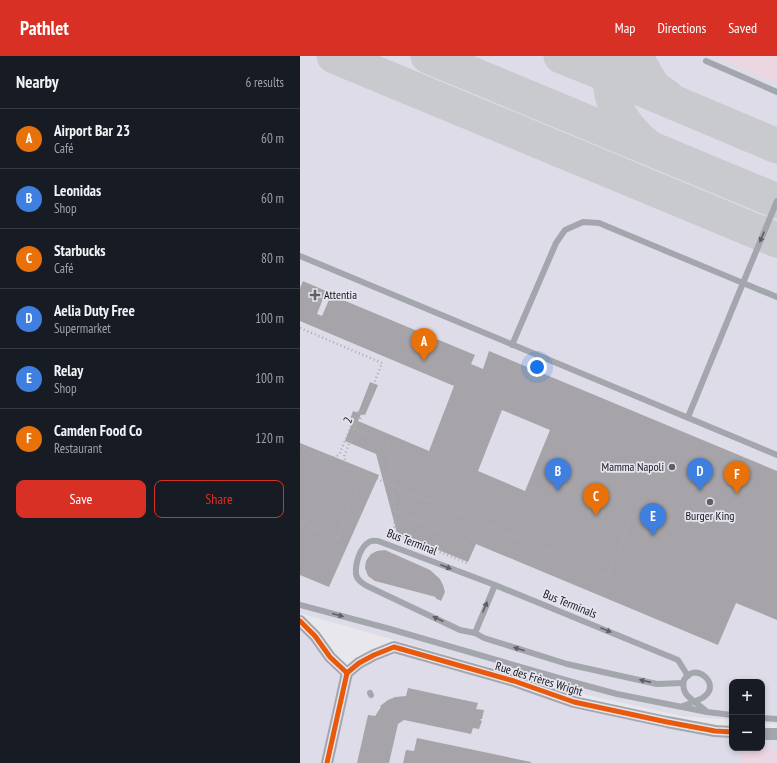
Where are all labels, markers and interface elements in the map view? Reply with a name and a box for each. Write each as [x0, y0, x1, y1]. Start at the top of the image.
text: Pathlet [20, 16, 69, 40]
text: Map [615, 19, 635, 37]
text: Directions [657, 19, 706, 37]
text: Saved [728, 19, 757, 37]
text: Nearby [16, 71, 59, 93]
text: 6 results [245, 74, 284, 91]
text: Airport Bar 23 [54, 121, 130, 140]
text: A [26, 130, 32, 147]
text: 60 m [261, 130, 284, 147]
text: Café [54, 140, 74, 157]
text: Leonidas [54, 181, 101, 200]
text: B [26, 190, 32, 207]
text: 60 m [261, 190, 284, 207]
text: Shop [54, 200, 77, 217]
one-way arrow [759, 232, 765, 243]
text: Starbucks [54, 241, 106, 260]
text: C [26, 250, 32, 267]
text: 80 m [261, 250, 284, 267]
text: Café [54, 260, 74, 277]
place label: Attentia [324, 287, 357, 302]
marker: Attentia [309, 289, 321, 301]
text: Aelia Duty Free [54, 301, 135, 320]
text: D [26, 310, 32, 327]
text: 100 m [255, 310, 284, 327]
text: Supermarket [54, 320, 111, 337]
pin: A [411, 328, 437, 361]
your location [527, 357, 547, 377]
text: Relay [54, 361, 83, 380]
text: E [26, 370, 32, 387]
text: 100 m [255, 370, 284, 387]
text: Shop [54, 380, 77, 397]
street label: 2 [340, 415, 356, 425]
text: Camden Food Co [54, 421, 142, 440]
text: F [26, 430, 32, 447]
text: 120 m [255, 430, 284, 447]
text: Restaurant [54, 440, 102, 457]
pin: B [545, 458, 571, 491]
pin: D [687, 458, 713, 491]
place label: Mamma Napoli [602, 459, 664, 474]
pin: F [724, 461, 750, 494]
marker: Mamma Napoli [667, 462, 677, 472]
button: Save [16, 480, 146, 518]
button: Share [154, 480, 284, 518]
pin: C [583, 483, 609, 516]
marker: Burger King [705, 497, 715, 507]
pin: E [640, 503, 666, 536]
place label: Burger King [685, 508, 735, 523]
street label: Bus Terminal [385, 525, 440, 558]
one-way arrow [441, 564, 453, 570]
street label: Bus Terminals [541, 586, 599, 621]
one-way arrow [483, 601, 489, 613]
one-way arrow [332, 612, 344, 618]
one-way arrow [432, 616, 444, 622]
one-way arrow [600, 627, 612, 633]
one-way arrow [513, 645, 525, 651]
street label: Rue des Frères Wright [494, 658, 585, 699]
one-way arrow [638, 678, 651, 684]
map controls [729, 679, 765, 751]
button: + [729, 679, 765, 715]
button: − [729, 715, 765, 751]

